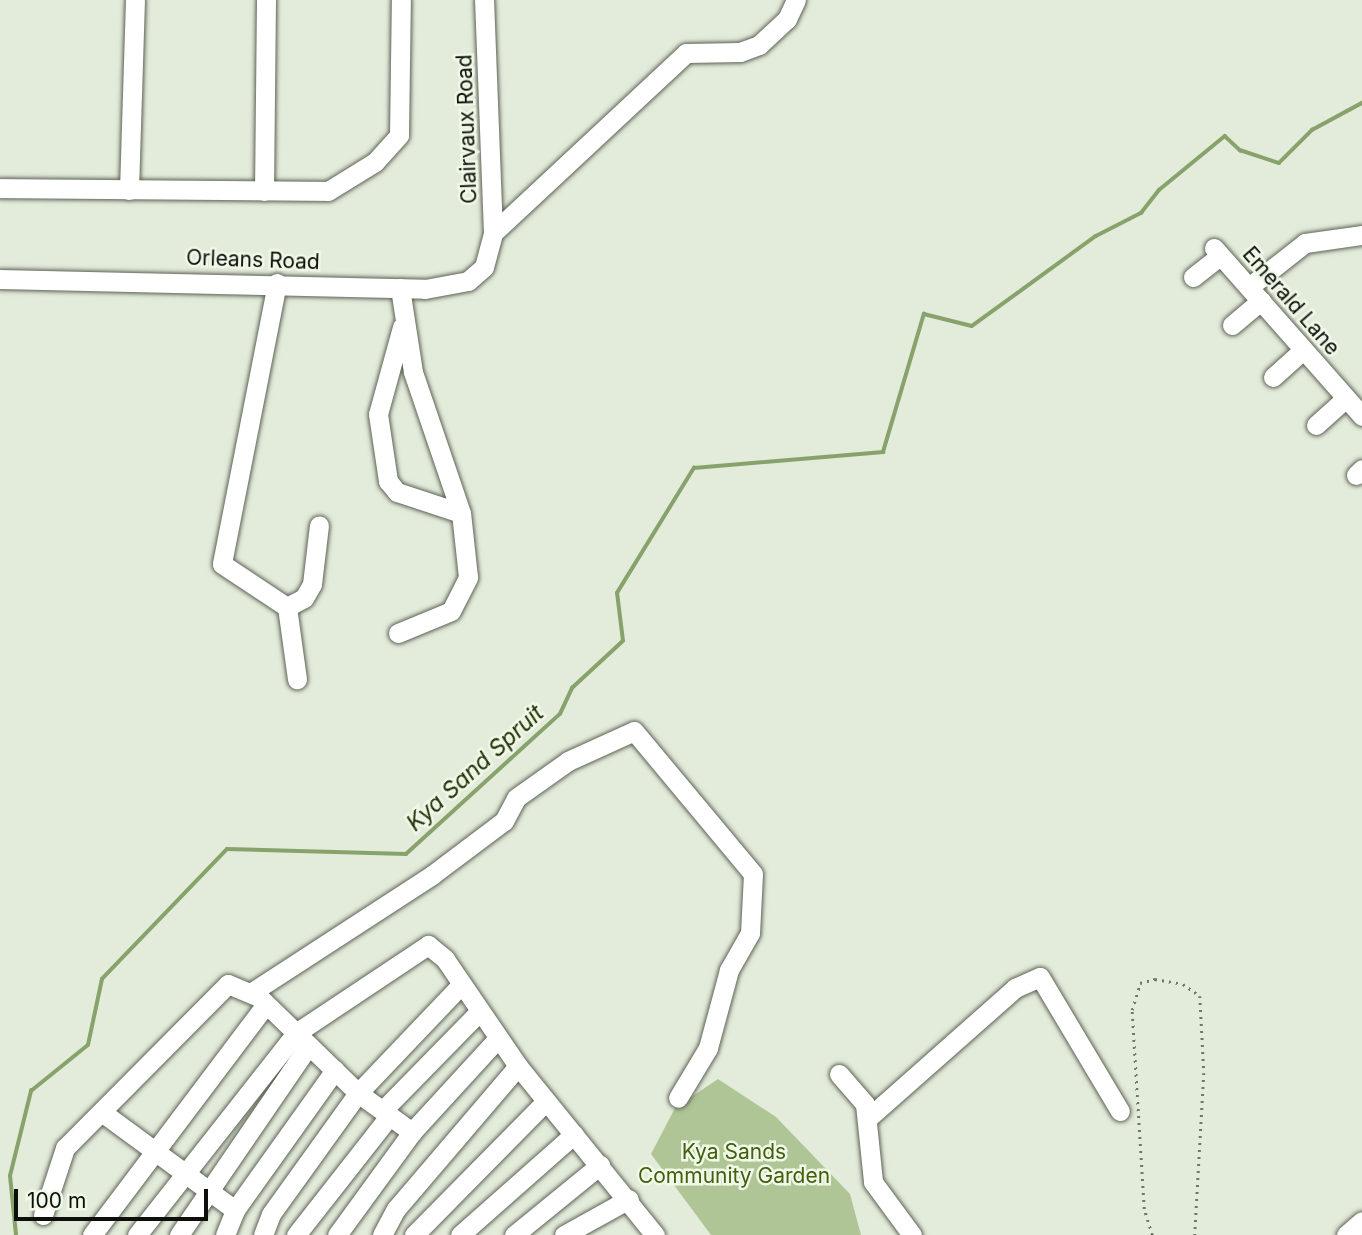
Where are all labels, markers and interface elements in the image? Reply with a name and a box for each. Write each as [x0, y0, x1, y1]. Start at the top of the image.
street label: Clairvaux Road [452, 54, 482, 204]
street label: Emerald Lane [1237, 242, 1345, 360]
street label: Orleans Road [186, 245, 320, 275]
water label: Kya Sand Spruit [401, 699, 549, 837]
park label: Kya Sands Community Garden [638, 1139, 830, 1189]
scale bar [18, 1176, 212, 1220]
text: 100 m [27, 1188, 86, 1213]

